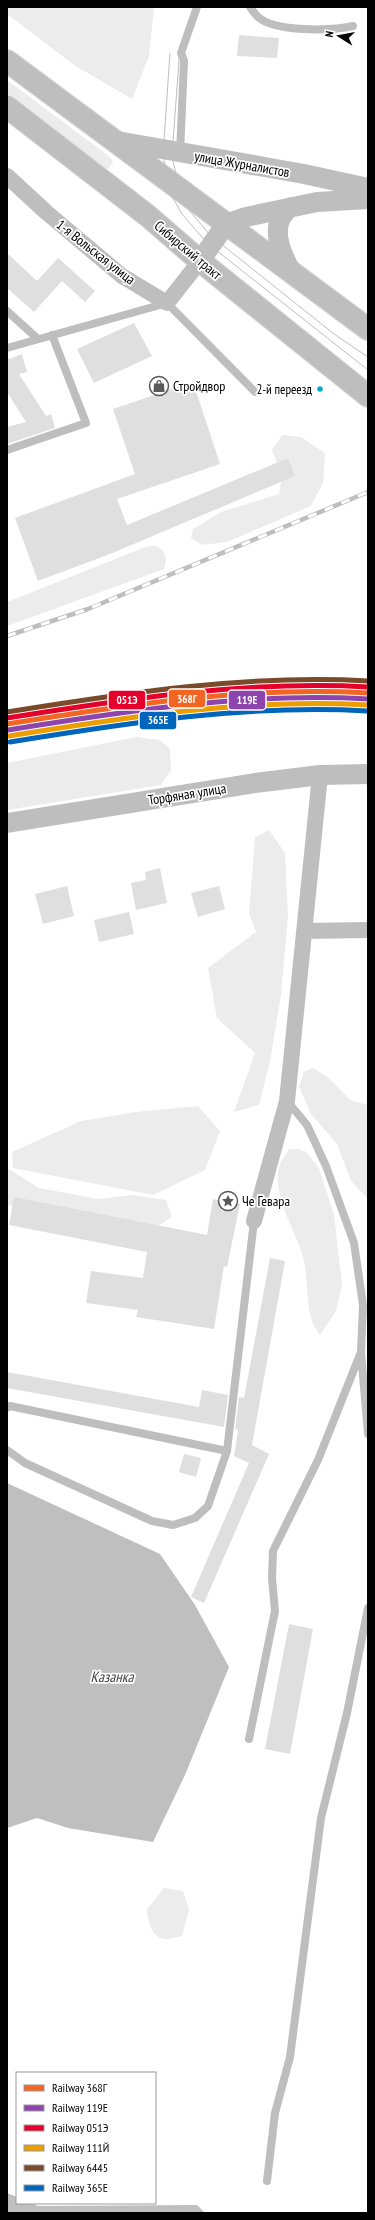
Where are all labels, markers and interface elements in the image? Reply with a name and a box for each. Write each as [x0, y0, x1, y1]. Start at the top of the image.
north arrow [319, 16, 359, 56]
text: N [322, 30, 337, 38]
street label: улица Журналистов [193, 147, 291, 181]
street label: 1-я Вольская улица [53, 216, 139, 288]
street label: Сибирский тракт [151, 217, 226, 284]
shop icon: Стройдвор [148, 375, 170, 397]
place label: Стройдвор [173, 377, 225, 395]
place label: 2-й переезд [256, 381, 312, 398]
marker: 2-й переезд [315, 384, 325, 394]
line badge: 368Г [168, 689, 206, 708]
line badge: 051Э [108, 690, 146, 710]
line badge: 119Е [228, 690, 266, 710]
text: 368Г [177, 692, 198, 706]
text: 051Э [116, 693, 138, 707]
text: 119Е [237, 693, 258, 707]
line badge: 365Е [139, 711, 177, 730]
text: 365Е [148, 713, 169, 727]
street label: Торфяная улица [147, 779, 227, 809]
place icon: Че Гевара [217, 1190, 239, 1212]
place label: Че Гевара [242, 1192, 290, 1210]
water label: Казанка [91, 1667, 134, 1686]
legend [16, 2072, 156, 2204]
text: Railway 368Г [52, 2080, 108, 2095]
text: Railway 119Е [52, 2100, 108, 2115]
text: Railway 051Э [52, 2120, 109, 2135]
text: Railway 111Й [52, 2140, 109, 2155]
text: Railway 6445 [52, 2160, 108, 2175]
text: Railway 365Е [52, 2180, 108, 2195]

